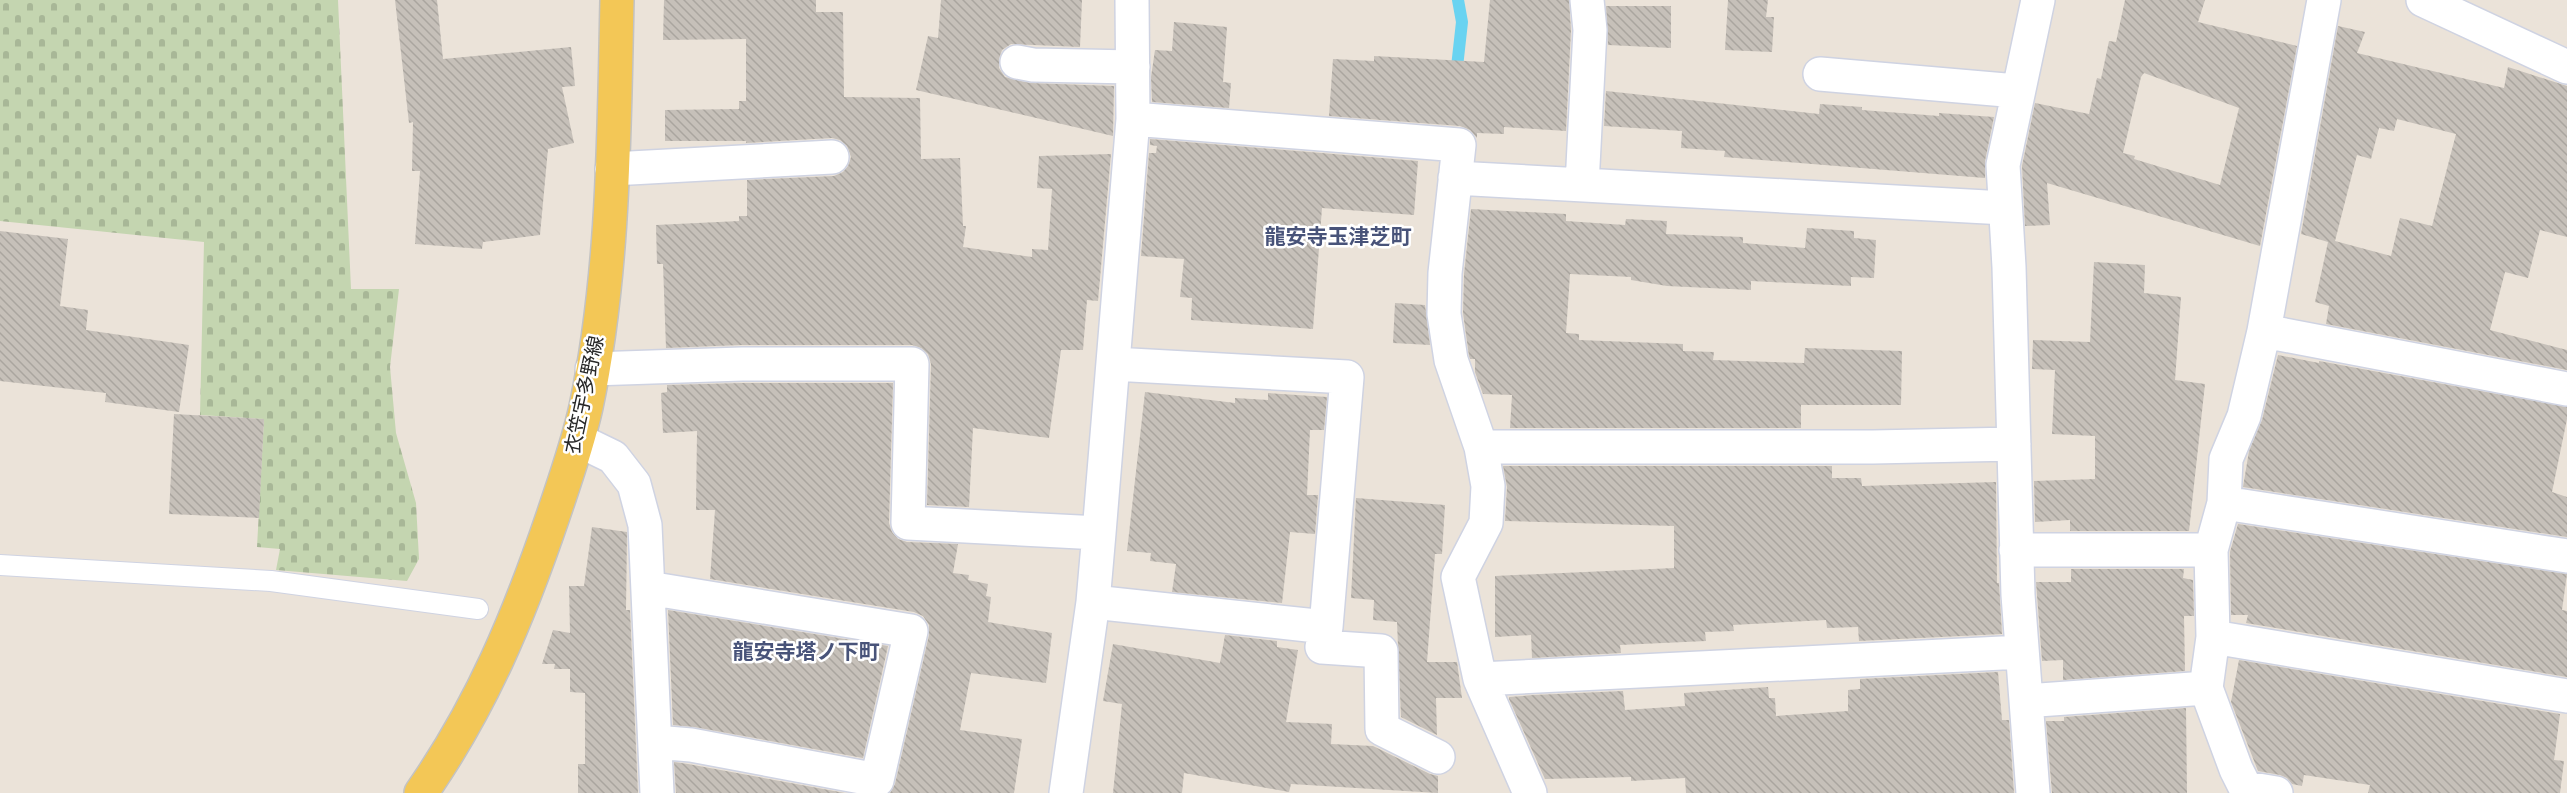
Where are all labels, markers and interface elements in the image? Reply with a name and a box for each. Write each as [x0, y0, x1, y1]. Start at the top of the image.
district label: 龍安寺玉津芝町 [1265, 225, 1412, 250]
street label: 衣笠宇多野線 [561, 334, 609, 456]
district label: 龍安寺塔ノ下町 [733, 640, 880, 665]

